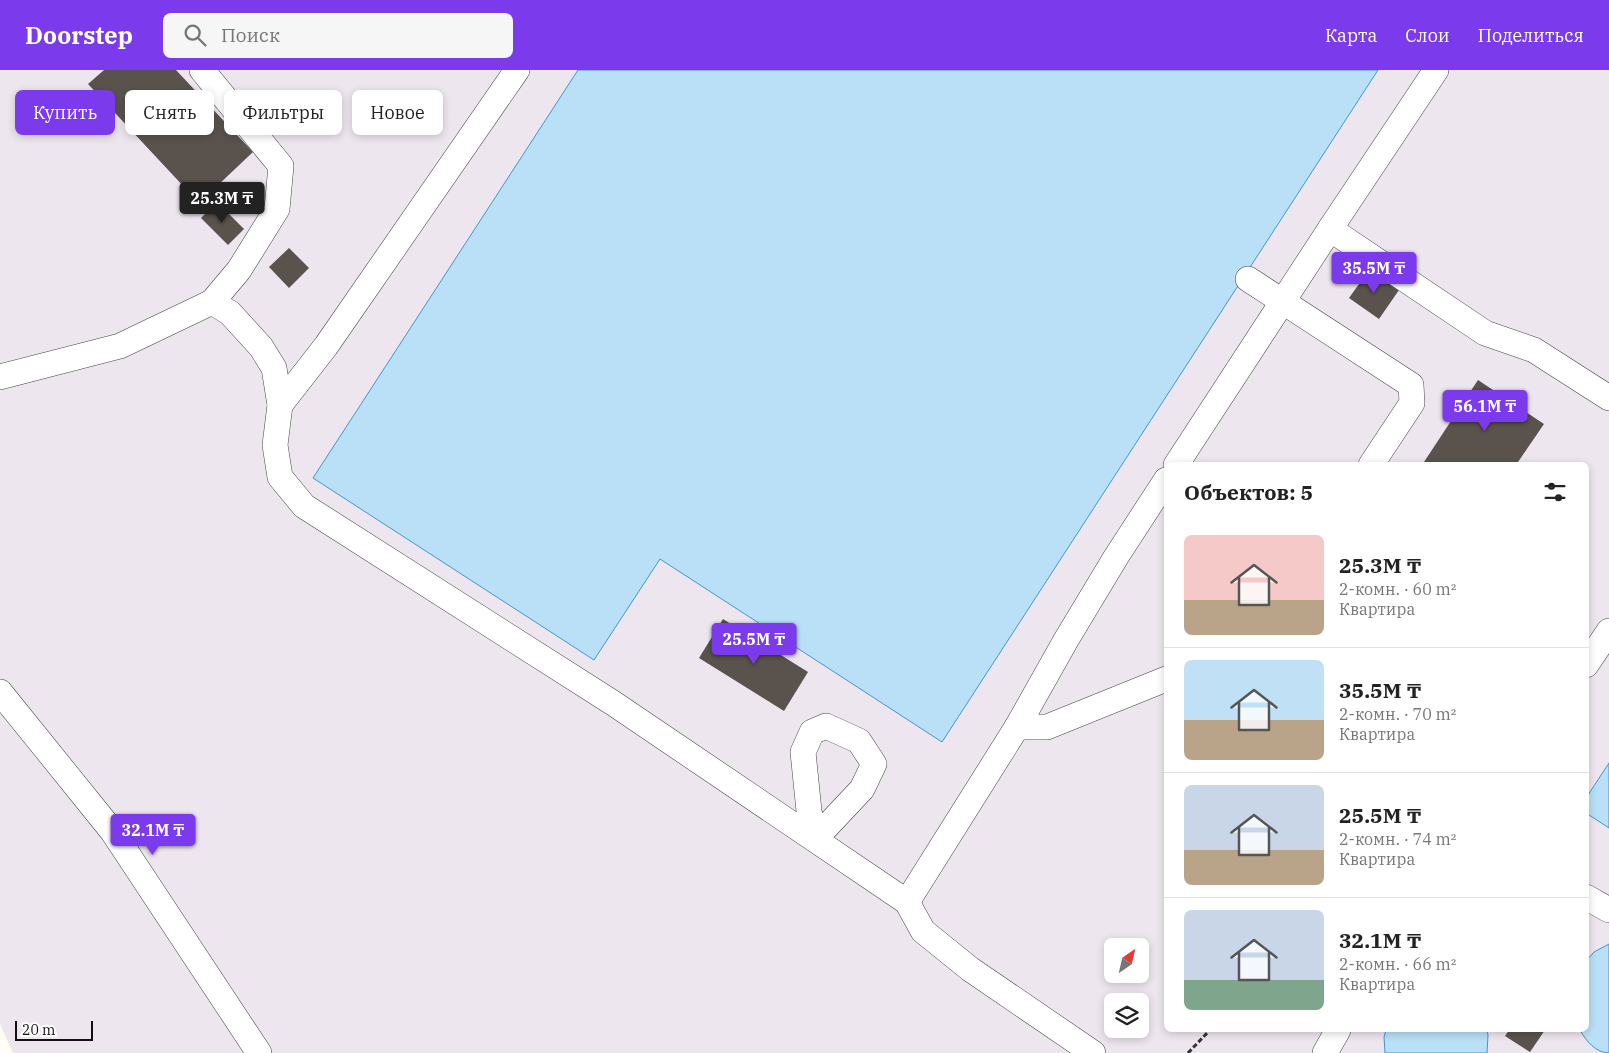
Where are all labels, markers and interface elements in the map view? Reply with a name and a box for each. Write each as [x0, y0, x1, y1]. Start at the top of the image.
search box [163, 13, 513, 58]
text: Doorstep [25, 19, 133, 51]
icon: search [181, 21, 209, 49]
text: Поиск [221, 23, 280, 47]
text: Карта [1325, 24, 1377, 47]
text: Слои [1405, 24, 1450, 47]
text: Поделиться [1478, 24, 1584, 47]
chip: Купить [15, 90, 115, 135]
chip: Снять [125, 90, 214, 135]
chip: Фильтры [224, 90, 342, 135]
chip: Новое [352, 90, 443, 135]
pin: 25.3M ₸ [176, 182, 268, 224]
text: 25.3M ₸ [191, 188, 253, 208]
pin: 35.5M ₸ [1328, 252, 1420, 294]
text: 35.5M ₸ [1343, 258, 1405, 278]
pin: 56.1M ₸ [1439, 390, 1531, 432]
text: 56.1M ₸ [1454, 396, 1516, 416]
text: Объектов: 5 [1184, 478, 1313, 506]
icon: filters [1541, 478, 1569, 506]
text: 25.3M ₸ [1339, 551, 1422, 579]
icon: home [1224, 555, 1284, 615]
text: 2-комн. · 60 m² [1339, 579, 1456, 599]
text: Квартира [1339, 599, 1415, 619]
pin: 25.5M ₸ [708, 622, 800, 665]
text: 25.5M ₸ [723, 629, 785, 649]
text: 35.5M ₸ [1339, 676, 1422, 704]
icon: home [1224, 680, 1284, 740]
text: 2-комн. · 70 m² [1339, 704, 1456, 724]
text: Квартира [1339, 724, 1415, 744]
text: 25.5M ₸ [1339, 801, 1422, 829]
icon: home [1224, 805, 1284, 865]
pin: 32.1M ₸ [107, 814, 199, 856]
text: 32.1M ₸ [122, 820, 184, 840]
text: 2-комн. · 74 m² [1339, 829, 1456, 849]
text: Квартира [1339, 849, 1415, 869]
text: 32.1M ₸ [1339, 926, 1422, 954]
icon: home [1224, 930, 1284, 990]
north arrow [1104, 938, 1149, 982]
map controls [1104, 938, 1149, 1038]
text: 2-комн. · 66 m² [1339, 954, 1456, 974]
text: Квартира [1339, 974, 1415, 994]
button: layers [1104, 993, 1149, 1038]
scale bar [15, 1018, 92, 1041]
text: 20 m [22, 1021, 55, 1039]

